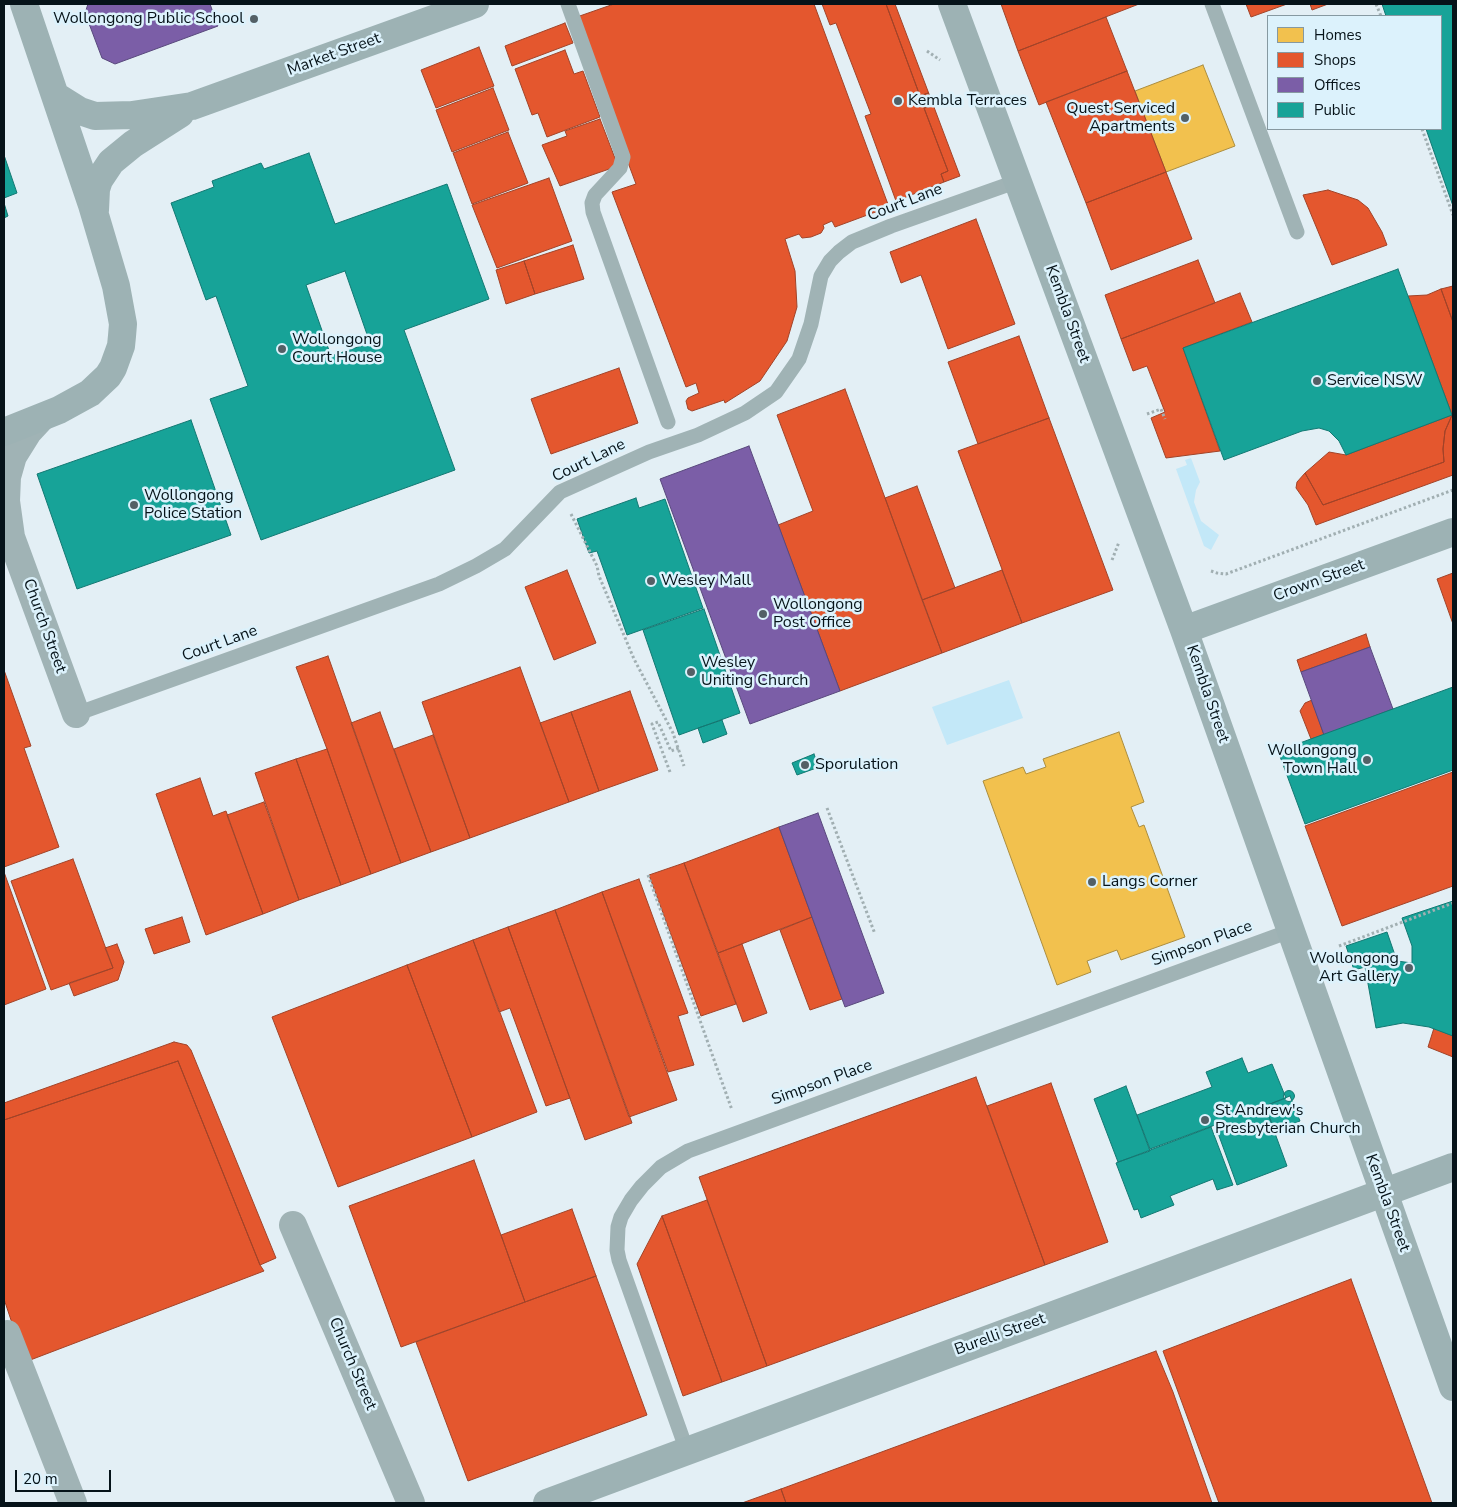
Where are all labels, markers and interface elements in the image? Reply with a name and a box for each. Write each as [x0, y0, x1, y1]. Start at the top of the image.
place label: Wollongong Public School [53, 9, 244, 29]
marker: Wollongong Public School [248, 13, 260, 25]
legend [1267, 15, 1442, 130]
text: Homes [1314, 25, 1362, 45]
street label: Market Street [285, 29, 383, 81]
text: Shops [1314, 50, 1356, 70]
text: Offices [1314, 75, 1361, 95]
place label: Kembla Terraces [908, 91, 1027, 111]
marker: Kembla Terraces [892, 95, 904, 107]
place label: Quest Serviced Apartments [1066, 99, 1175, 137]
text: Public [1314, 100, 1355, 120]
marker: Quest Serviced Apartments [1179, 112, 1191, 124]
street label: Court Lane [865, 180, 945, 226]
street label: Kembla Street [1040, 263, 1094, 365]
place label: Wollongong Court House [292, 330, 382, 368]
marker: Wollongong Court House [276, 343, 288, 355]
place label: Service NSW [1327, 371, 1422, 391]
marker: Service NSW [1311, 375, 1323, 387]
street label: Court Lane [549, 435, 629, 487]
place label: Wollongong Police Station [144, 486, 242, 524]
marker: Wollongong Police Station [128, 499, 140, 511]
street label: Crown Street [1271, 556, 1367, 606]
place label: Wesley Mall [661, 571, 751, 591]
marker: Wesley Mall [645, 575, 657, 587]
street label: Church Street [18, 576, 70, 676]
place label: Wollongong Post Office [773, 595, 863, 633]
marker: Wollongong Post Office [757, 608, 769, 620]
street label: Court Lane [180, 622, 260, 666]
street label: Kembla Street [1181, 642, 1233, 746]
place label: Wesley Uniting Church [701, 653, 808, 691]
marker: Wesley Uniting Church [685, 666, 697, 678]
place label: Wollongong Town Hall [1267, 741, 1357, 779]
marker: Wollongong Town Hall [1361, 754, 1373, 766]
place label: Sporulation [815, 755, 898, 775]
marker: Sporulation [799, 759, 811, 771]
place label: Langs Corner [1102, 872, 1198, 892]
marker: Langs Corner [1086, 876, 1098, 888]
street label: Simpson Place [1149, 917, 1255, 971]
place label: Wollongong Art Gallery [1309, 949, 1399, 987]
marker: Wollongong Art Gallery [1403, 962, 1415, 974]
street label: Simpson Place [769, 1056, 875, 1110]
place label: St Andrew's Presbyterian Church [1215, 1101, 1360, 1139]
marker: St Andrew's Presbyterian Church [1199, 1114, 1211, 1126]
street label: Kembla Street [1360, 1152, 1414, 1254]
street label: Burelli Street [952, 1310, 1048, 1360]
street label: Church Street [324, 1315, 380, 1413]
scale bar [18, 1460, 114, 1492]
text: 20 m [23, 1469, 58, 1489]

